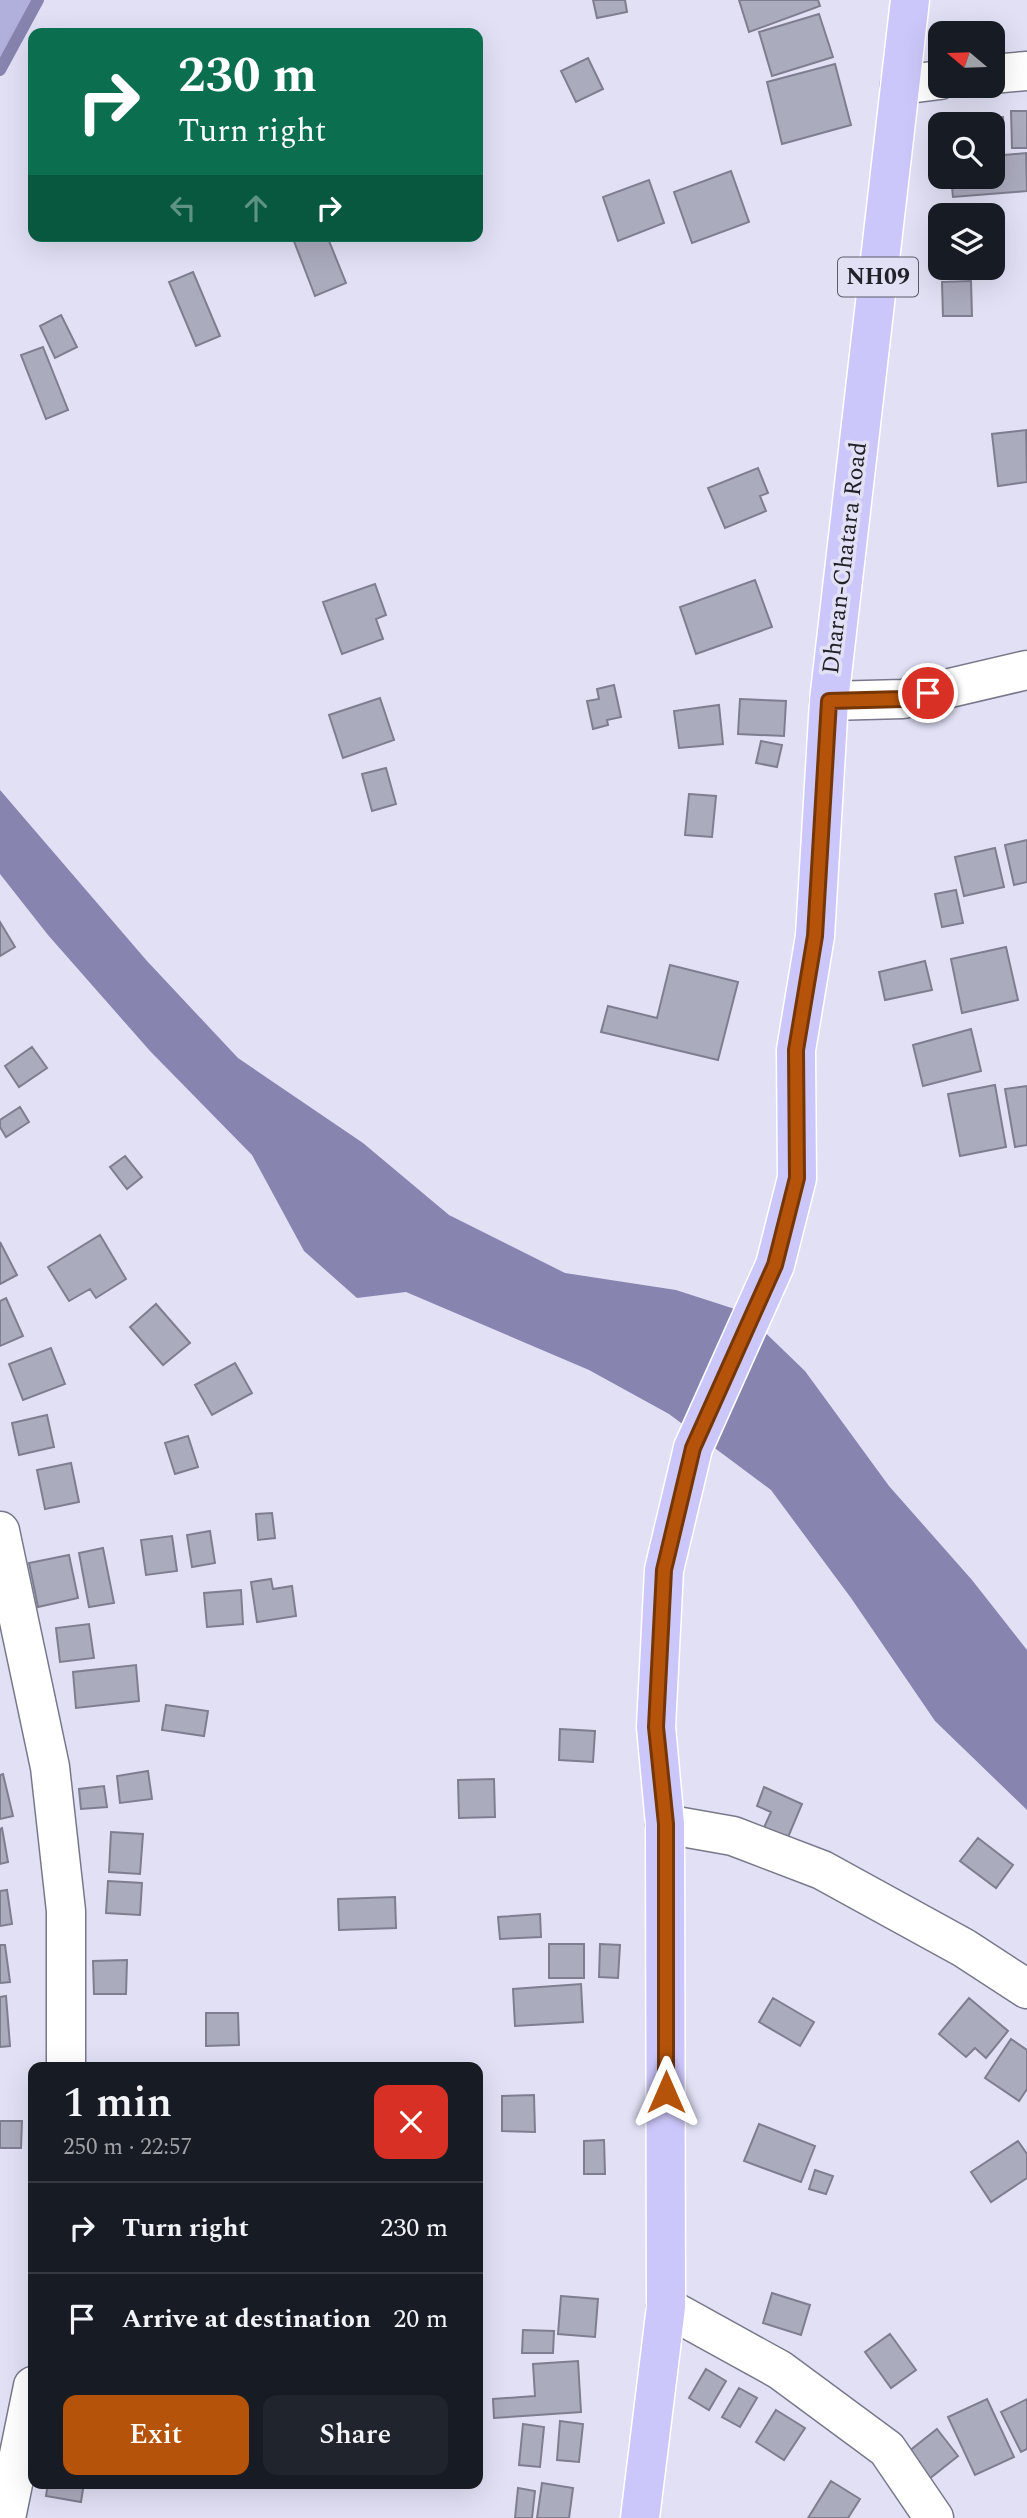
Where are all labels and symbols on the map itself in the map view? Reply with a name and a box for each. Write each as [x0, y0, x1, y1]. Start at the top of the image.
north arrow [928, 21, 1004, 98]
road number: NH09 [838, 258, 918, 296]
street label: Dharan-Chatara Road [813, 440, 877, 676]
pin [898, 663, 958, 723]
position arrow [629, 2055, 703, 2129]

